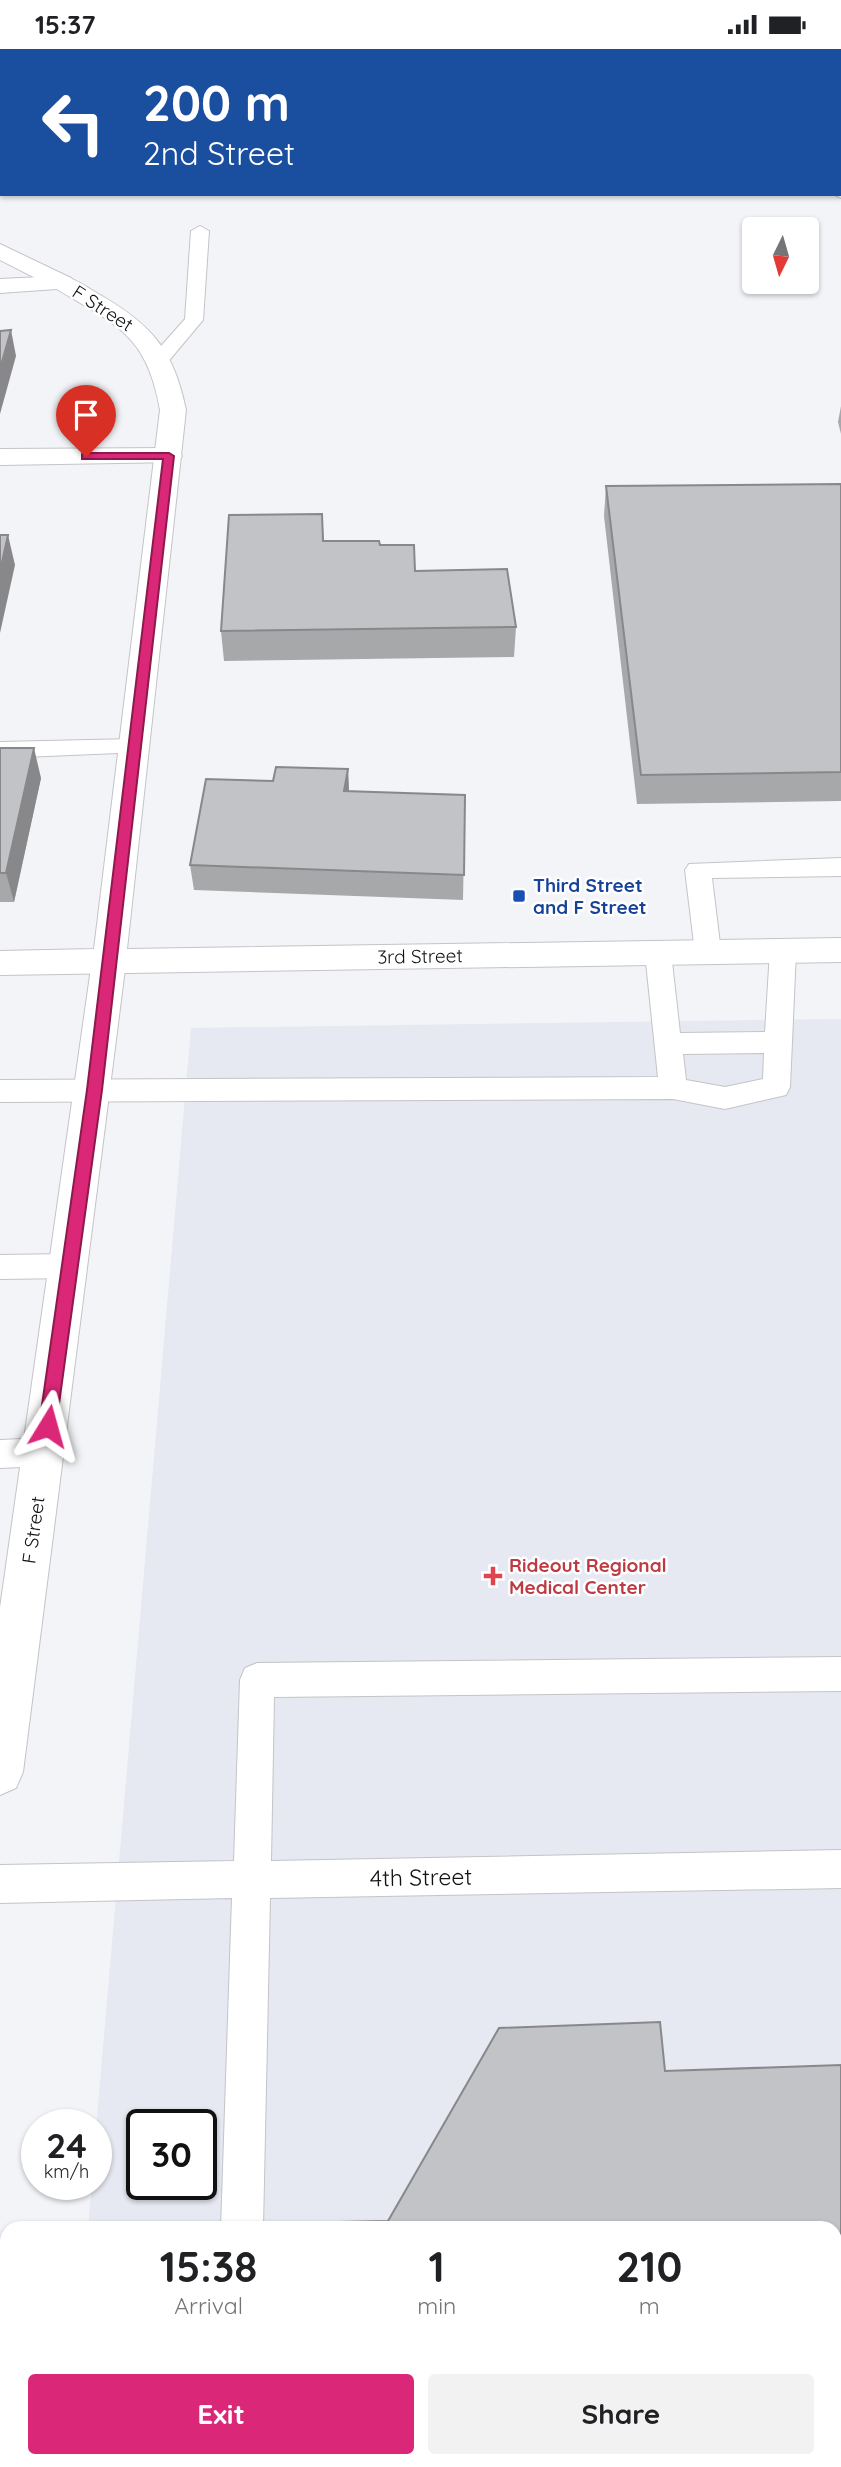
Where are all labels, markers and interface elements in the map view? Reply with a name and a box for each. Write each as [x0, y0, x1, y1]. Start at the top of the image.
text: 15:37 [35, 8, 95, 41]
text: 200 m [143, 72, 290, 133]
icon: left [28, 77, 119, 168]
text: 2nd Street [143, 133, 295, 173]
north arrow [742, 217, 819, 294]
map controls [742, 217, 819, 294]
street label: F Street [68, 279, 138, 337]
pin [56, 385, 116, 457]
icon: arrive [67, 396, 105, 434]
place label: Third Street and F Street [533, 873, 647, 919]
marker: Third Street and F Street [511, 888, 527, 904]
street label: 3rd Street [377, 943, 463, 969]
position arrow [11, 1389, 85, 1463]
street label: F Street [16, 1495, 50, 1565]
place label: Rideout Regional Medical Center [509, 1553, 667, 1599]
marker: Rideout Regional Medical Center [483, 1566, 503, 1586]
street label: 4th Street [370, 1862, 473, 1892]
speed limit sign: 30 [126, 2109, 217, 2200]
text: 24 [46, 2123, 87, 2167]
text: km/h [44, 2160, 89, 2183]
text: 15:38 [160, 2240, 257, 2293]
text: 1 [429, 2240, 445, 2293]
text: 210 [616, 2240, 682, 2293]
text: Arrival [174, 2291, 243, 2320]
text: min [417, 2291, 456, 2320]
text: m [639, 2291, 660, 2320]
button: Exit [28, 2374, 414, 2454]
button: Share [428, 2374, 814, 2454]

